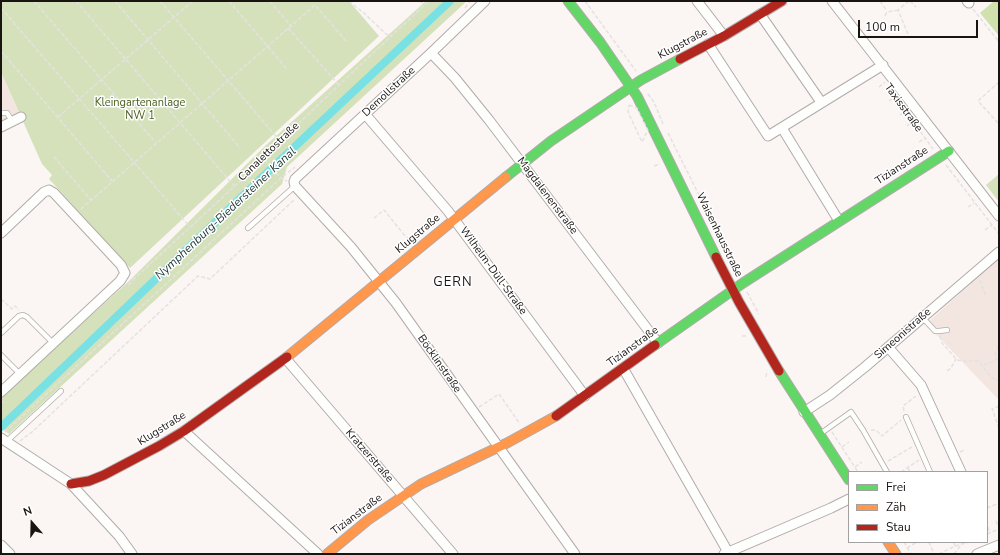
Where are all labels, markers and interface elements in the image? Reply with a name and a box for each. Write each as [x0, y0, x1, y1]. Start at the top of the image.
scale bar [860, 12, 980, 38]
text: 100 m [865, 19, 900, 35]
street label: Klugstraße [656, 25, 710, 63]
street label: Demollstraße [360, 64, 418, 120]
street label: Taxisstraße [881, 81, 925, 135]
park label: Kleingartenanlage NW 1 [95, 96, 185, 122]
street label: Canalettostraße [236, 120, 302, 184]
street label: Tizianstraße [873, 144, 931, 188]
water label: Nymphenburg-Biedersteiner Kanal [153, 145, 299, 283]
street label: Magdalenenstraße [514, 155, 580, 237]
street label: Waisenhausstraße [693, 191, 745, 279]
street label: Klugstraße [393, 212, 443, 256]
street label: Wilhelm-Düll-Straße [457, 224, 529, 318]
district label: GERN [433, 275, 473, 291]
street label: Simeonistraße [872, 306, 934, 362]
street label: Tizianstraße [605, 324, 661, 370]
street label: Böcklinstraße [414, 333, 464, 395]
street label: Klugstraße [136, 409, 188, 449]
street label: Kratzerstraße [342, 427, 396, 485]
legend [848, 471, 988, 543]
text: Frei [886, 479, 906, 495]
street label: Tizianstraße [329, 492, 385, 538]
text: Zäh [886, 499, 906, 515]
north arrow [12, 503, 52, 543]
text: N [21, 503, 34, 520]
text: Stau [886, 519, 911, 535]

